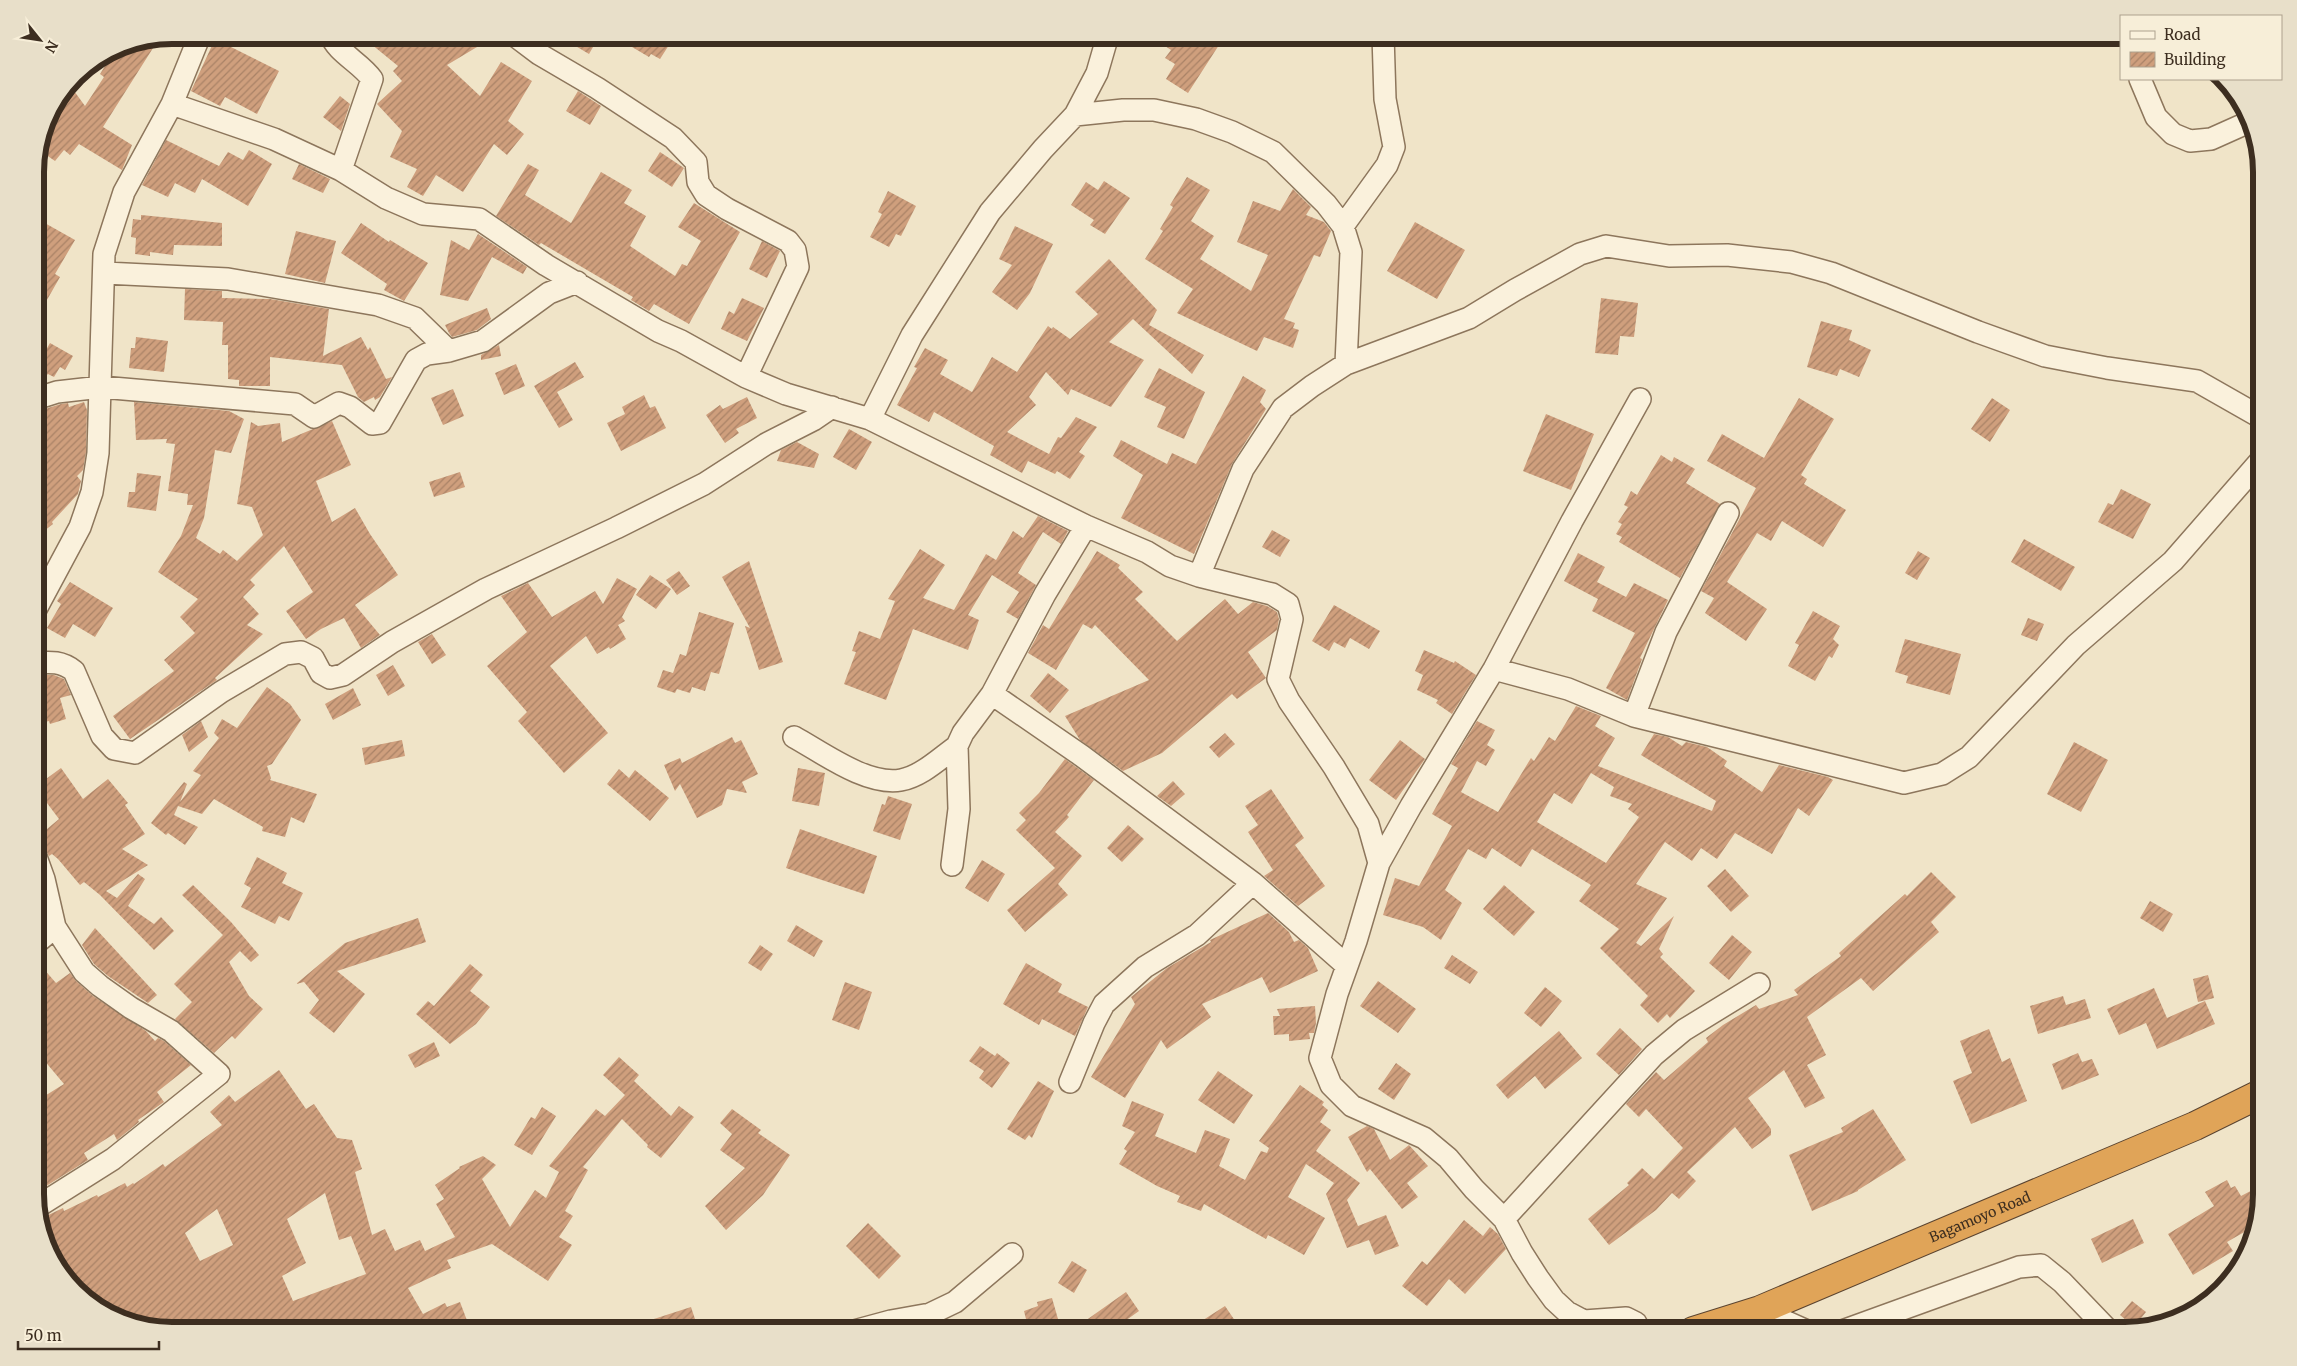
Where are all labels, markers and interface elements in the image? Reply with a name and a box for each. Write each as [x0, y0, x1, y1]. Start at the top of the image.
north arrow [15, 15, 65, 65]
legend [2120, 15, 2282, 80]
text: Road [2164, 25, 2200, 44]
text: N [41, 37, 62, 56]
text: Building [2164, 50, 2226, 69]
street label: Bagamoyo Road [1926, 1187, 2034, 1246]
scale bar [18, 1318, 159, 1350]
text: 50 m [25, 1326, 62, 1345]

